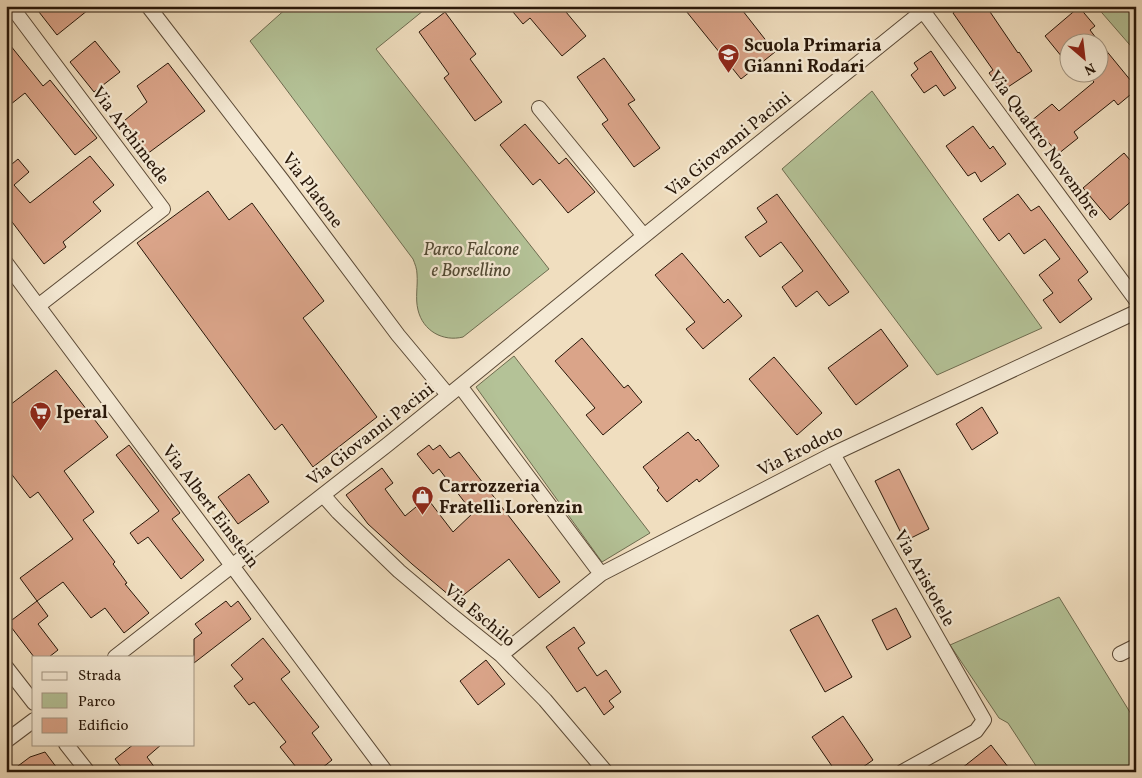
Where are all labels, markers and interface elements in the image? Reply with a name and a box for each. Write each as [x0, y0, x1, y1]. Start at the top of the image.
north arrow [1060, 32, 1110, 82]
place label: Scuola Primaria Gianni Rodari [744, 34, 882, 80]
school or university icon: Scuola Primaria Gianni Rodari [716, 43, 740, 74]
street label: Via Quattro Novembre [984, 66, 1106, 222]
street label: Via Archimede [85, 82, 175, 190]
street label: Via Giovanni Pacini [661, 87, 797, 204]
street label: Via Platone [275, 148, 349, 234]
park label: Parco Falcone e Borsellino [423, 238, 519, 284]
street label: Via Giovanni Pacini [302, 377, 440, 493]
supermarket icon: Iperal [28, 400, 52, 431]
place label: Iperal [56, 401, 108, 426]
street label: Via Erodoto [754, 419, 848, 484]
street label: Via Albert Einstein [155, 440, 265, 574]
place label: Carrozzeria Fratelli Lorenzin [439, 475, 583, 521]
shop icon: Carrozzeria Fratelli Lorenzin [411, 484, 435, 515]
street label: Via Aristotele [887, 526, 961, 632]
street label: Via Eschilo [438, 579, 520, 654]
legend [32, 656, 195, 746]
text: Strada [78, 666, 121, 687]
text: Parco [78, 692, 115, 713]
text: Edificio [78, 716, 129, 737]

